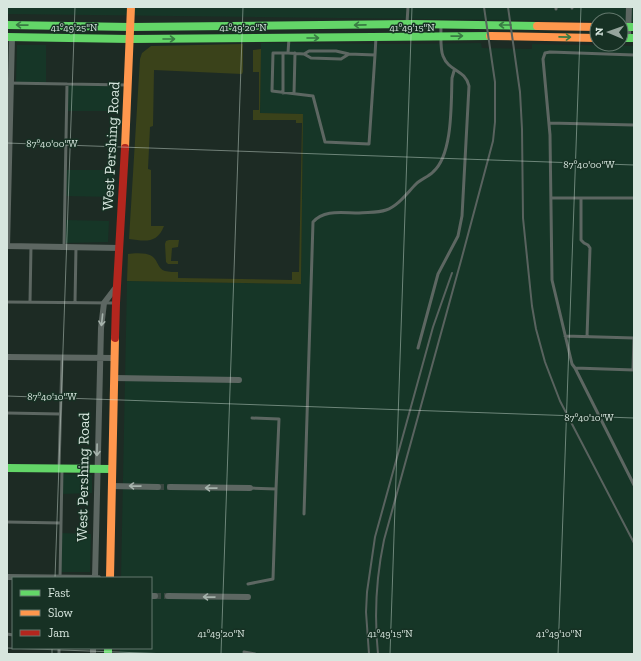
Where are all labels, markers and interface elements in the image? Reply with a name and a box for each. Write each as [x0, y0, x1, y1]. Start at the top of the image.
north arrow [589, 12, 629, 52]
one-way arrow [16, 21, 29, 29]
one-way arrow [354, 21, 367, 29]
one-way arrow [499, 21, 512, 29]
text: 41°49'25"N [51, 22, 98, 34]
text: 41°49'20"N [219, 22, 267, 34]
text: 41°49'15"N [389, 22, 435, 34]
text: N [593, 27, 606, 36]
one-way arrow [450, 32, 463, 40]
one-way arrow [558, 33, 571, 41]
one-way arrow [306, 34, 319, 42]
one-way arrow [162, 35, 175, 43]
street label: West Pershing Road [99, 80, 123, 211]
text: 87°40'00"W [26, 138, 78, 150]
text: 87°40'00"W [563, 159, 615, 171]
one-way arrow [98, 313, 106, 326]
text: 87°40'10"W [27, 391, 77, 403]
street label: West Pershing Road [73, 412, 93, 542]
text: 87°40'10"W [564, 412, 614, 424]
one-way arrow [94, 443, 101, 456]
one-way arrow [129, 483, 142, 490]
one-way arrow [205, 484, 218, 491]
legend [12, 577, 152, 649]
text: Fast [48, 586, 71, 600]
one-way arrow [203, 593, 216, 601]
text: Slow [48, 606, 74, 620]
text: Jam [48, 626, 70, 640]
text: 41°49'20"N [197, 628, 245, 640]
text: 41°49'15"N [367, 628, 413, 640]
text: 41°49'10"N [536, 628, 583, 640]

